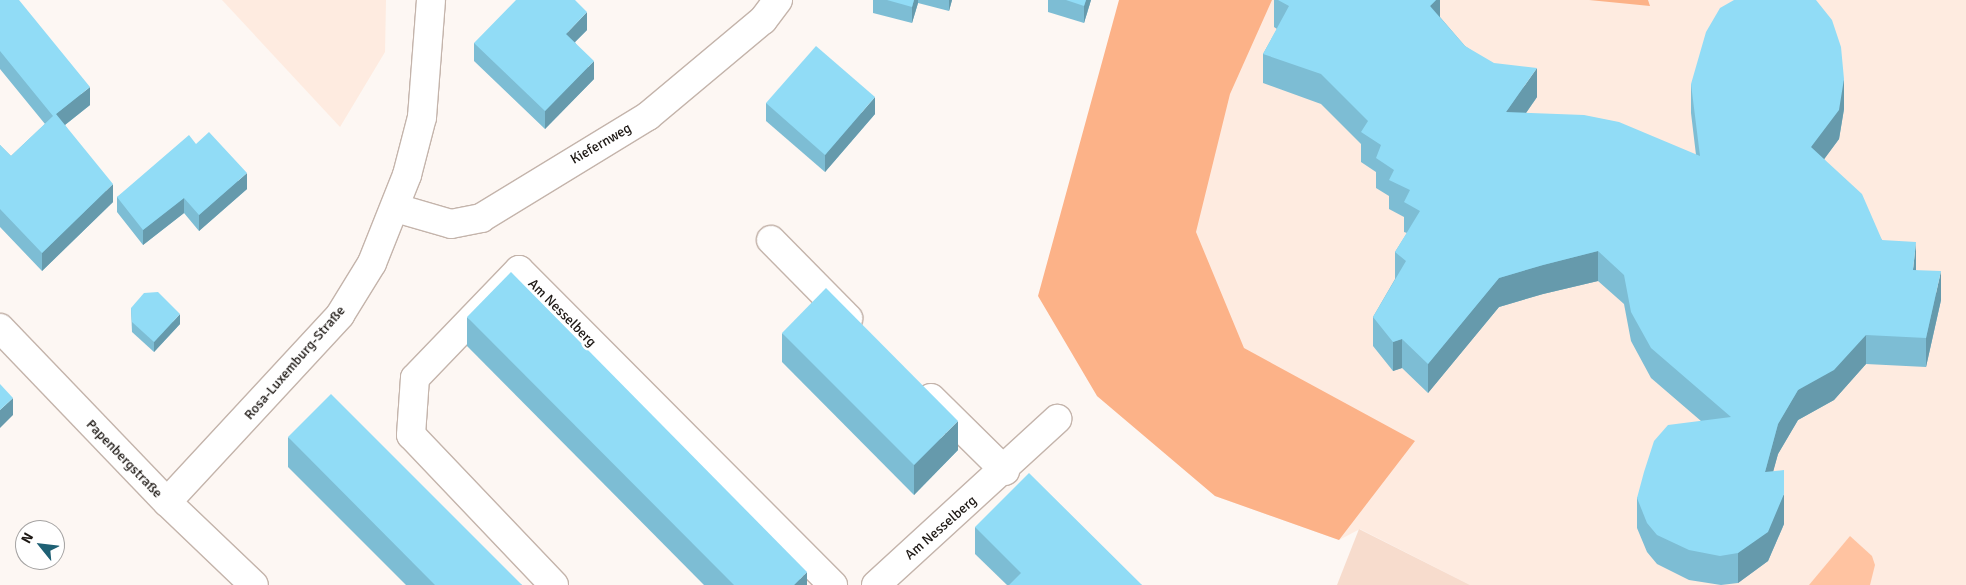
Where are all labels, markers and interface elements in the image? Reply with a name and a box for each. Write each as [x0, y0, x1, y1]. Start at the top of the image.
street label: Kiefernweg [568, 120, 634, 168]
street label: Am Nesselberg [524, 275, 600, 351]
street label: Rosa-Luxemburg-Straße [241, 303, 349, 423]
street label: Papenbergstraße [82, 416, 166, 502]
street label: Am Nesselberg [902, 492, 980, 564]
north arrow [15, 520, 65, 570]
text: N [18, 530, 37, 546]

